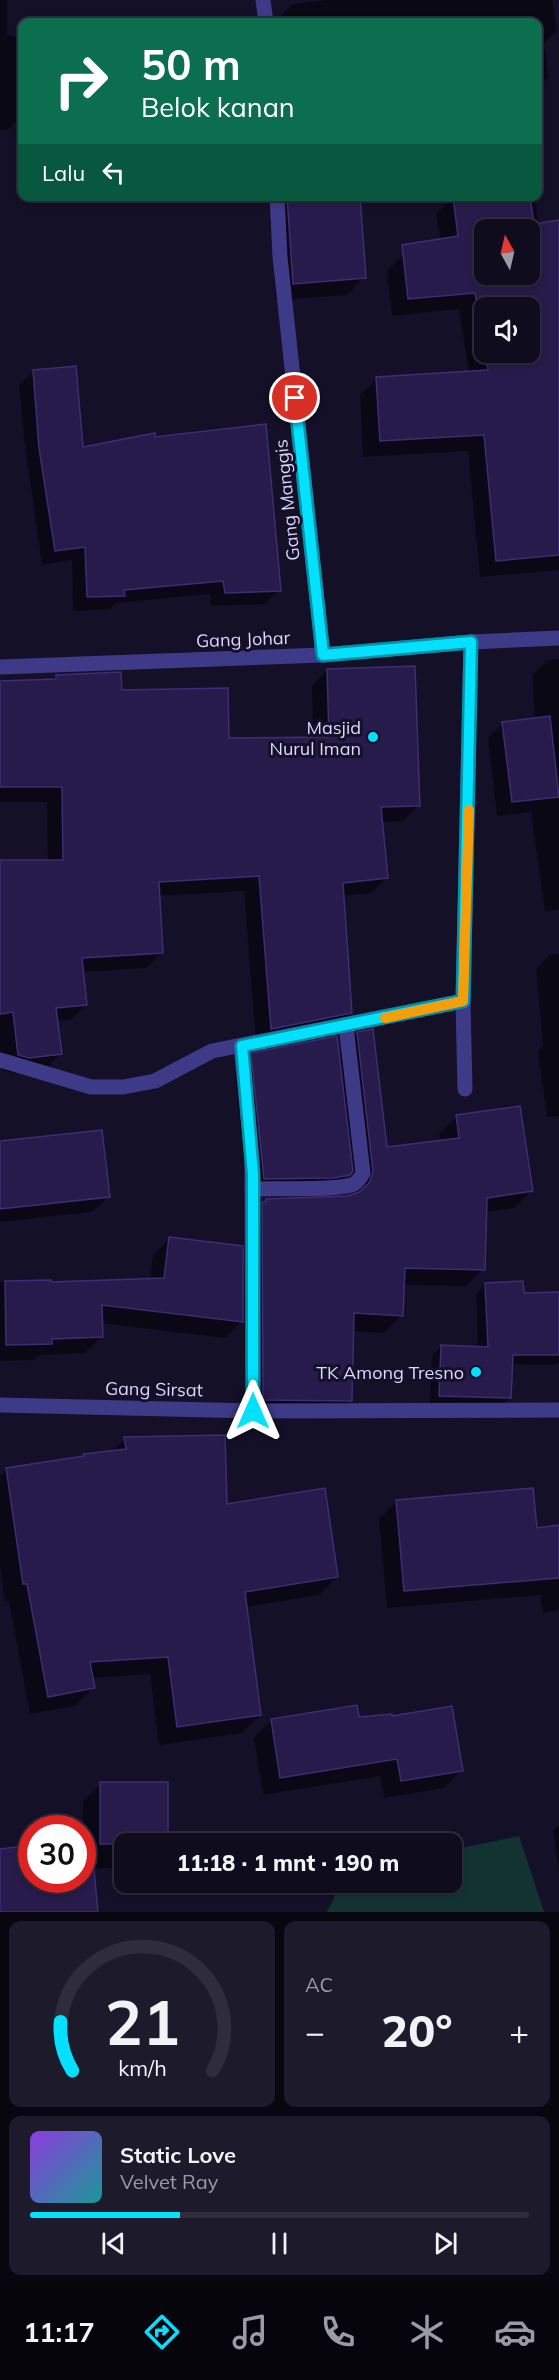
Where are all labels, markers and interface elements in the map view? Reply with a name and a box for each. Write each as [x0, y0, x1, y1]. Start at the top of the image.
text: 50 m [141, 38, 241, 91]
icon: right [42, 42, 120, 120]
text: Belok kanan [141, 90, 295, 124]
icon: left [97, 156, 130, 189]
text: Lalu [42, 159, 85, 187]
north arrow [474, 219, 540, 285]
map controls [474, 219, 540, 363]
button: sound [474, 297, 540, 363]
pin [269, 372, 320, 423]
icon: arrive [278, 381, 311, 414]
street label: Gang Manggis [269, 438, 305, 562]
street label: Gang Johar [196, 626, 291, 652]
place label: Masjid Nurul Iman [269, 716, 361, 760]
marker: Masjid Nurul Iman [366, 730, 380, 744]
place label: TK Among Tresno [316, 1361, 464, 1384]
marker: TK Among Tresno [469, 1365, 483, 1379]
street label: Gang Sirsat [105, 1377, 203, 1401]
position arrow [221, 1379, 285, 1443]
speed limit sign: 30 [18, 1815, 96, 1893]
text: 11:18 · 1 mnt · 190 m [177, 1849, 399, 1877]
text: AC [305, 1972, 333, 1997]
text: 21 [105, 1982, 179, 2061]
text: 20° [381, 2002, 453, 2058]
text: − [305, 2011, 325, 2052]
text: + [509, 2011, 529, 2052]
text: km/h [118, 2054, 166, 2081]
text: Static Love [120, 2141, 236, 2169]
text: Velvet Ray [120, 2169, 218, 2194]
icon: previous [97, 2227, 130, 2260]
icon: pause [263, 2227, 296, 2260]
icon: next [429, 2227, 462, 2260]
icon: directions [141, 2311, 183, 2353]
icon: music [229, 2311, 271, 2353]
icon: phone [317, 2311, 359, 2353]
icon: climate [406, 2311, 448, 2353]
icon: car [494, 2311, 536, 2353]
text: 11:17 [23, 2315, 95, 2349]

